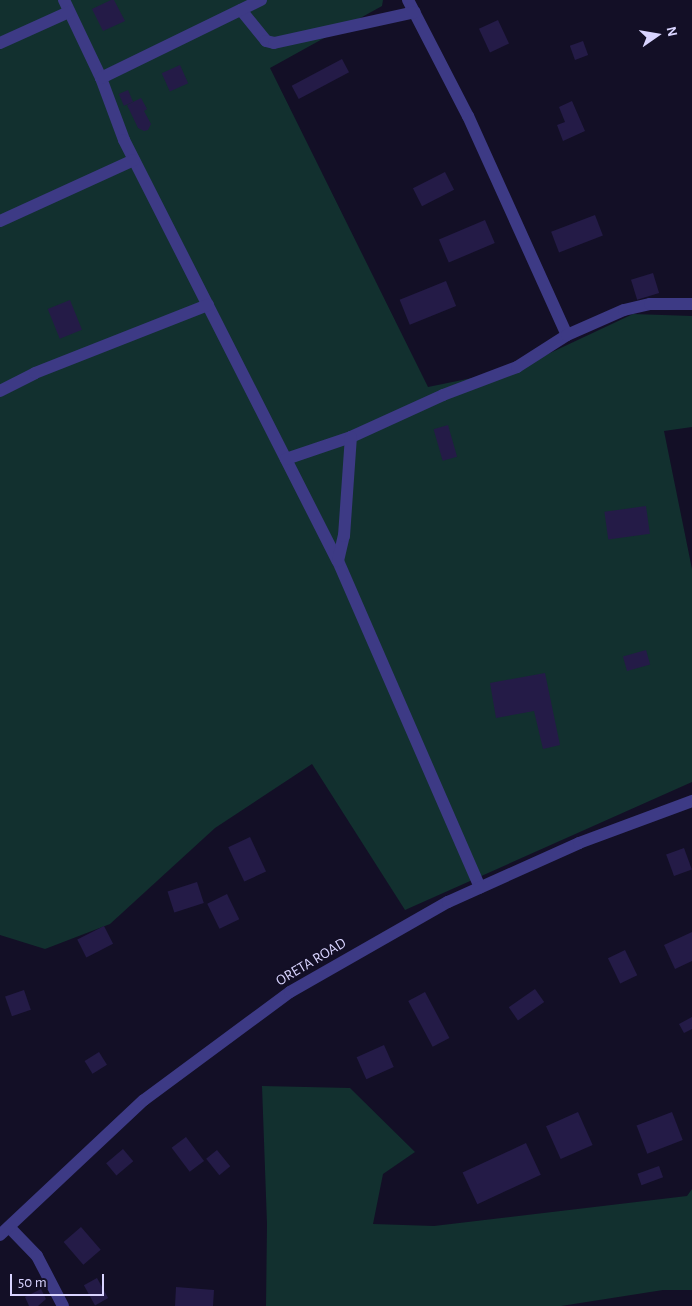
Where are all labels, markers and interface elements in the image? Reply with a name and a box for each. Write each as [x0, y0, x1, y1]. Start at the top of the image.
north arrow [632, 10, 682, 60]
text: N [664, 25, 680, 38]
street label: ORETA ROAD [273, 934, 349, 990]
scale bar [12, 1264, 106, 1296]
text: 50 m [18, 1275, 47, 1290]

